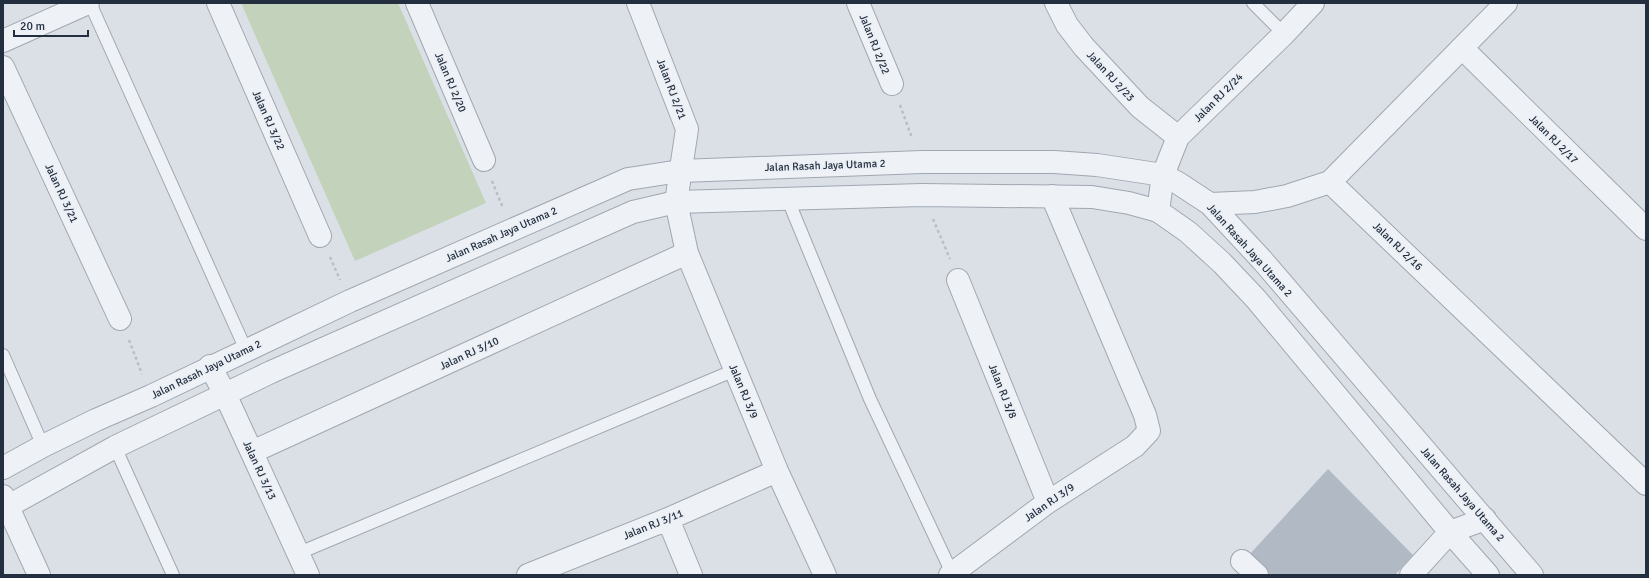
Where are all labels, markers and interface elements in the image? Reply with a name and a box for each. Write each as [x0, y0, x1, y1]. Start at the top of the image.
scale bar [14, 12, 88, 38]
street label: Jalan RJ 2/22 [857, 12, 893, 76]
text: 20 m [20, 19, 45, 34]
street label: Jalan RJ 2/23 [1084, 49, 1137, 104]
street label: Jalan RJ 2/20 [432, 50, 469, 114]
street label: Jalan RJ 2/21 [654, 57, 689, 121]
street label: Jalan RJ 2/24 [1191, 70, 1246, 125]
street label: Jalan RJ 3/22 [250, 88, 287, 152]
street label: Jalan RJ 2/17 [1526, 112, 1581, 167]
street label: Jalan Rasah Jaya Utama 2 [764, 157, 886, 174]
street label: Jalan RJ 3/21 [42, 162, 81, 225]
street label: Jalan Rasah Jaya Utama 2 [1204, 201, 1295, 300]
street label: Jalan Rasah Jaya Utama 2 [443, 204, 559, 265]
street label: Jalan RJ 2/16 [1370, 219, 1425, 273]
street label: Jalan RJ 3/10 [438, 334, 501, 373]
street label: Jalan Rasah Jaya Utama 2 [149, 337, 263, 402]
street label: Jalan RJ 3/9 [726, 362, 761, 420]
street label: Jalan RJ 3/8 [986, 362, 1019, 421]
street label: Jalan RJ 3/13 [240, 439, 279, 502]
street label: Jalan Rasah Jaya Utama 2 [1418, 444, 1507, 544]
street label: Jalan RJ 3/9 [1022, 480, 1077, 524]
street label: Jalan RJ 3/11 [621, 506, 685, 542]

